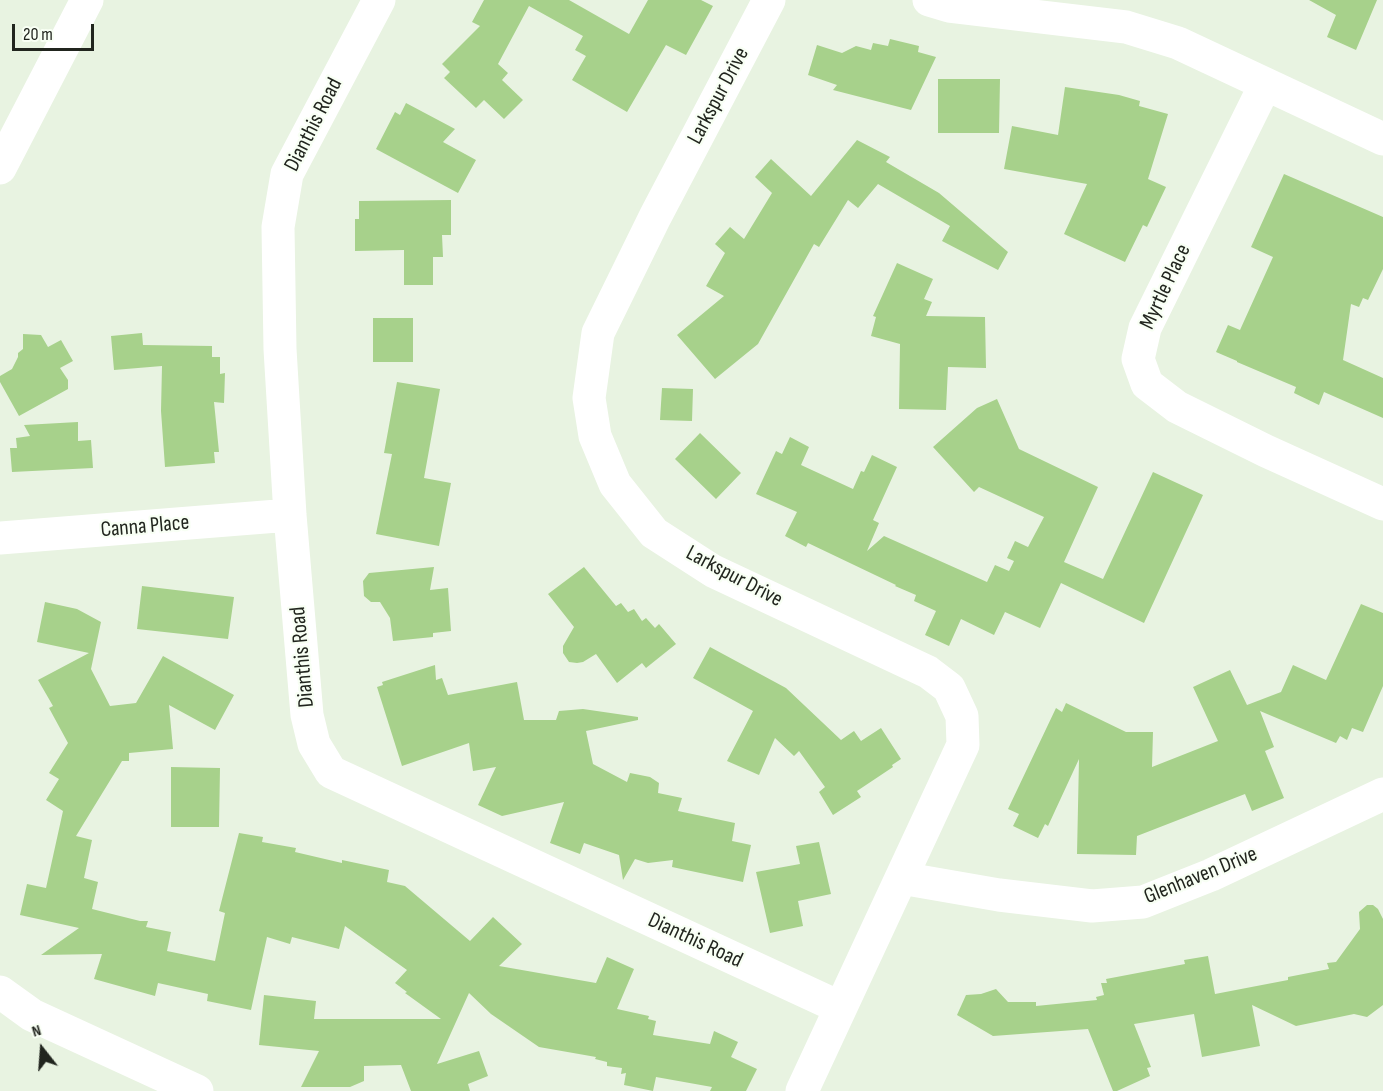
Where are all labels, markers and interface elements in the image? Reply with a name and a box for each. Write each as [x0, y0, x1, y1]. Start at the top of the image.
scale bar [15, 12, 98, 50]
text: 20 m [23, 24, 53, 45]
street label: Larkspur Drive [683, 43, 755, 149]
street label: Dianthis Road [279, 74, 349, 176]
street label: Myrtle Place [1135, 240, 1197, 334]
street label: Canna Place [100, 510, 190, 544]
street label: Larkspur Drive [681, 541, 787, 613]
street label: Dianthis Road [285, 605, 321, 709]
street label: Glenhaven Drive [1141, 841, 1261, 911]
street label: Dianthis Road [644, 908, 746, 974]
north arrow [12, 1019, 72, 1079]
text: N [30, 1021, 43, 1042]

